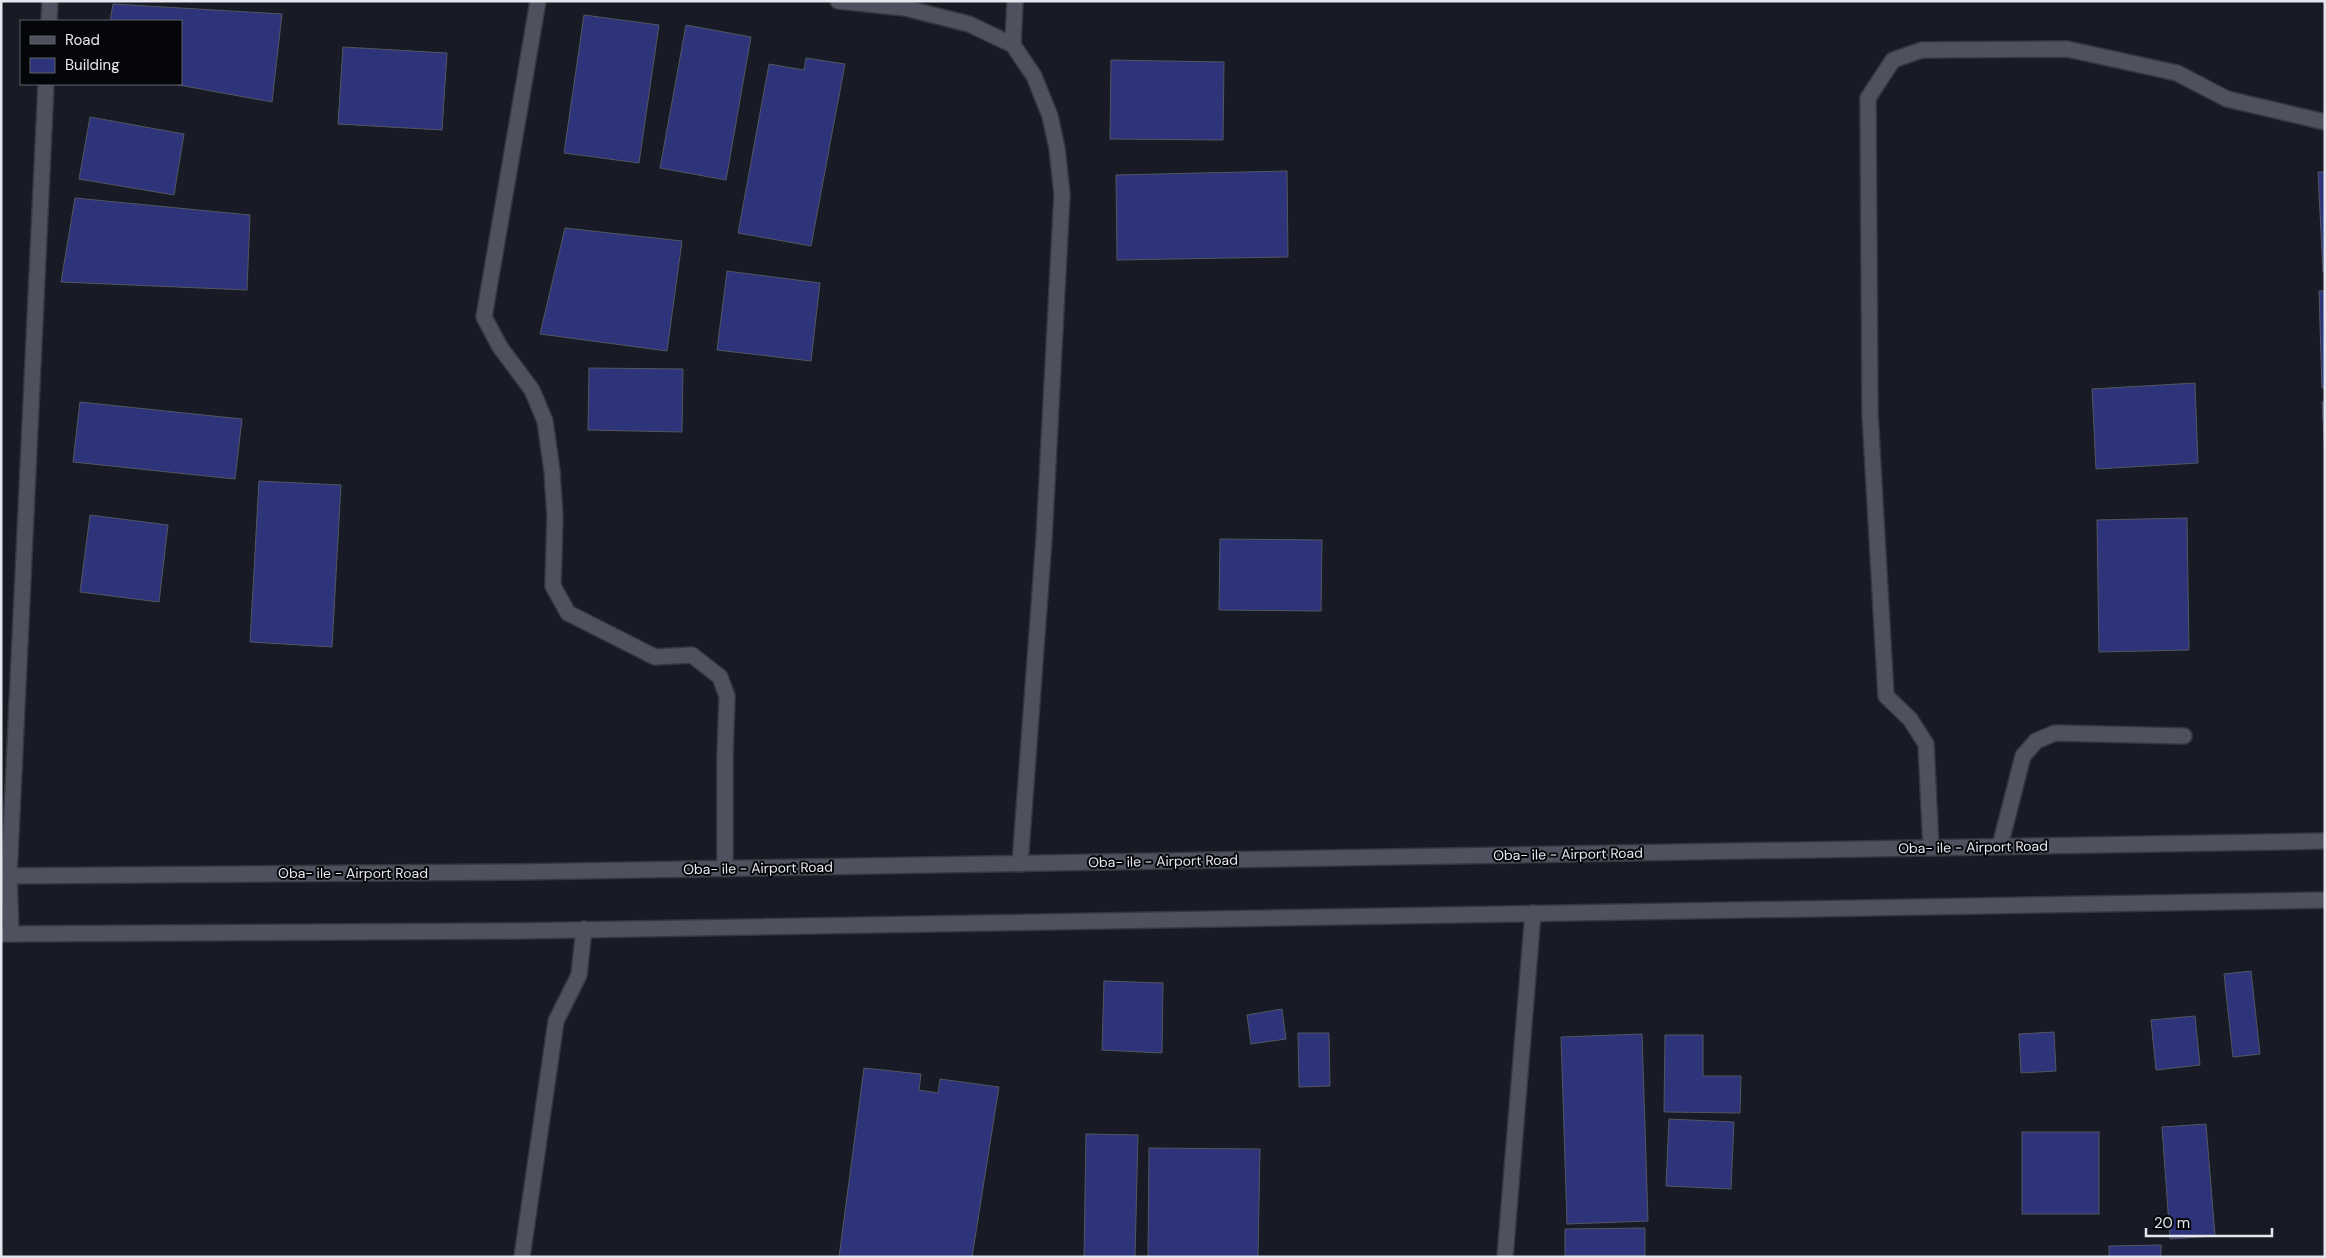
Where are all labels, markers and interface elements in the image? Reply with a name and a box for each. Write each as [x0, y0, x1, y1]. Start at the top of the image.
legend [20, 20, 182, 85]
text: Road [65, 30, 100, 50]
text: Building [65, 55, 120, 75]
street label: Oba- ile - Airport Road [1898, 837, 2048, 857]
street label: Oba- ile - Airport Road [1493, 844, 1643, 864]
street label: Oba- ile - Airport Road [1088, 851, 1238, 871]
street label: Oba- ile - Airport Road [683, 858, 833, 878]
street label: Oba- ile - Airport Road [278, 864, 428, 882]
scale bar [2146, 1206, 2272, 1238]
text: 20 m [2154, 1213, 2190, 1233]

